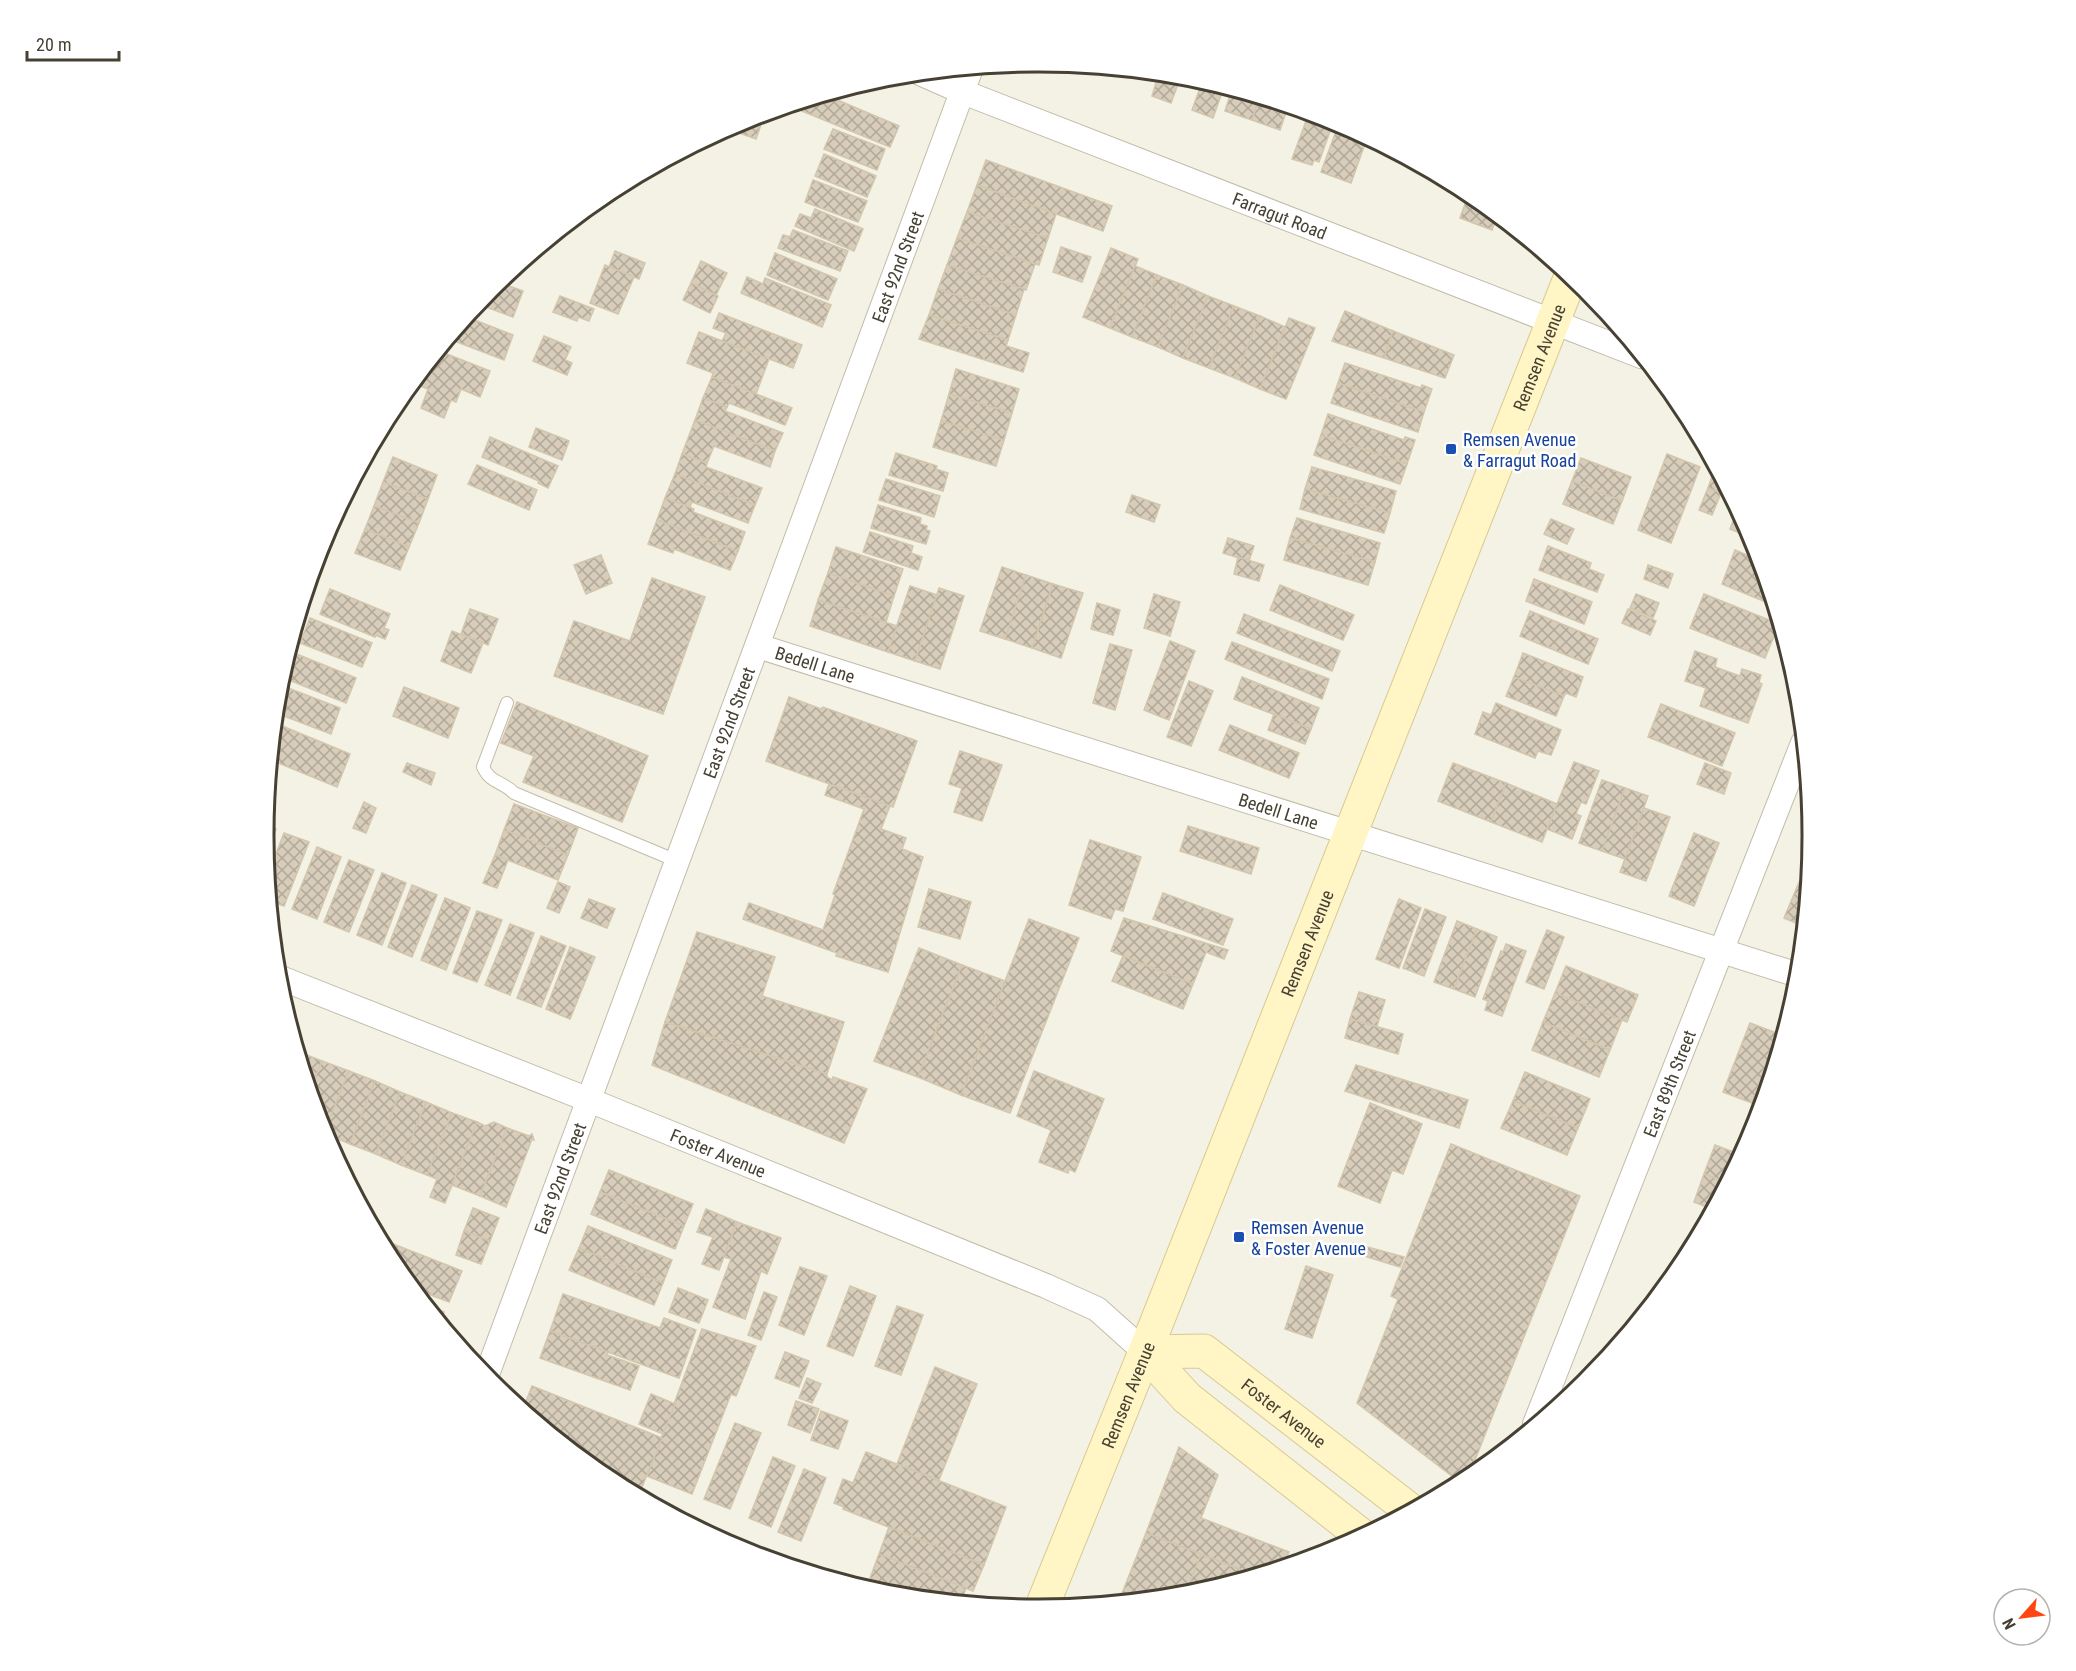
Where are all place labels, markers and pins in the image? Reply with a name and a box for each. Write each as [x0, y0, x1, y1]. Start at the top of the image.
place label: Remsen Avenue & Farragut Road [1463, 429, 1576, 471]
marker: Remsen Avenue & Farragut Road [1444, 442, 1458, 456]
place label: Remsen Avenue & Foster Avenue [1251, 1217, 1366, 1259]
marker: Remsen Avenue & Foster Avenue [1232, 1230, 1246, 1244]

